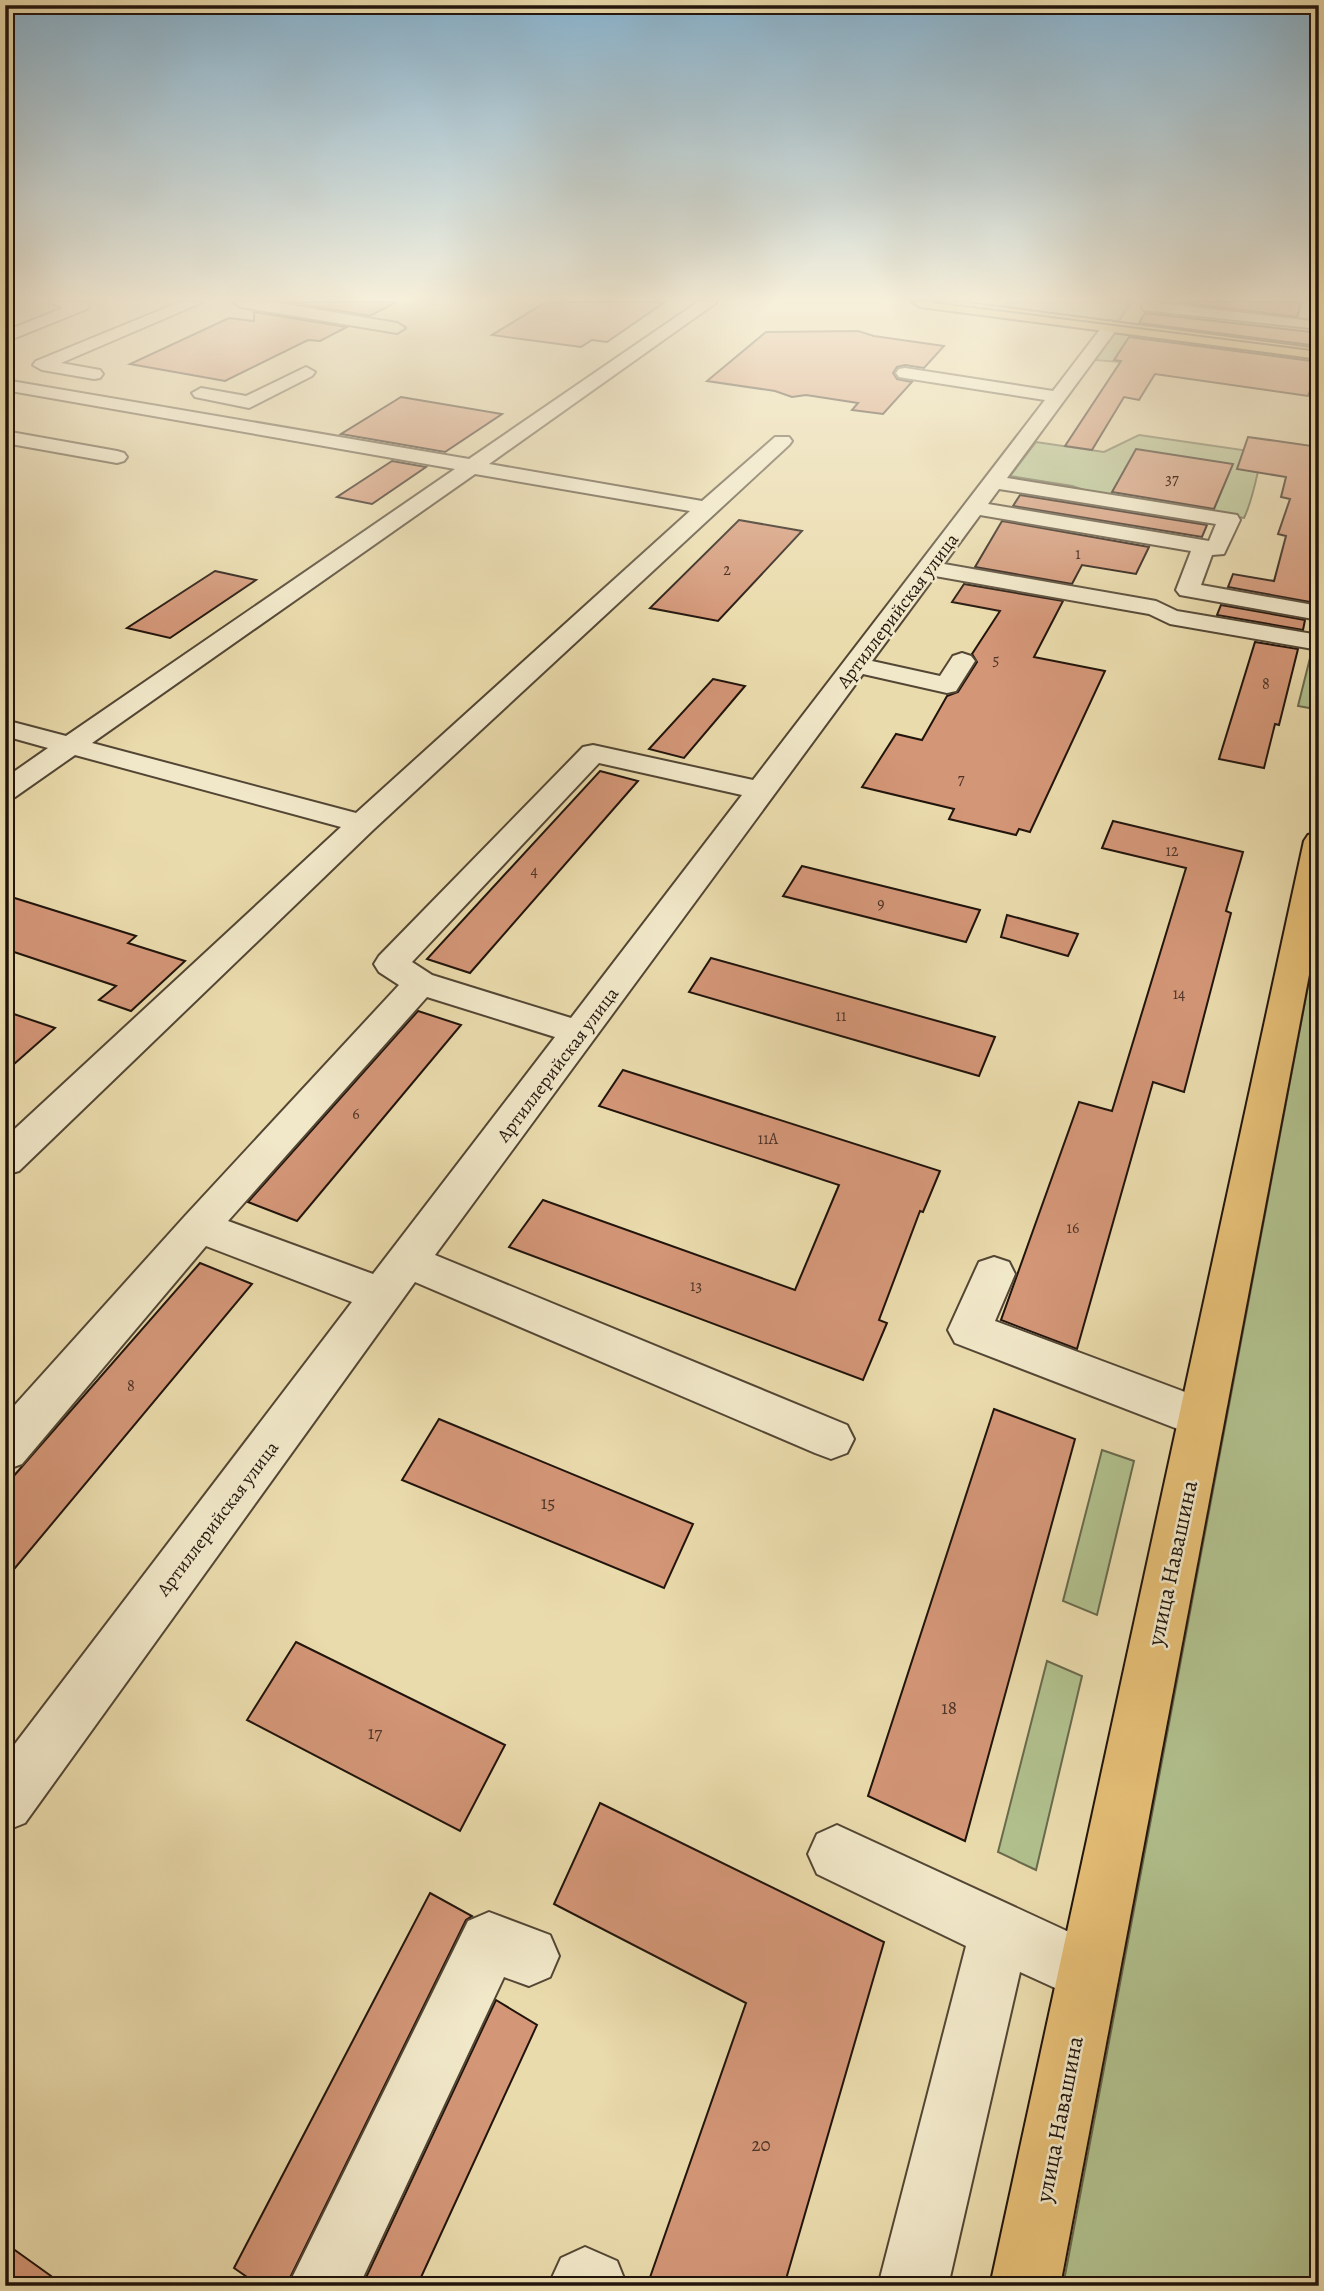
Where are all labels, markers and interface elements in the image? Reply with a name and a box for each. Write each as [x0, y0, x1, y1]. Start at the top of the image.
house number: 37 [1165, 468, 1179, 490]
street label: Артиллерийская улица [830, 528, 965, 694]
house number: 1 [1075, 543, 1081, 565]
house number: 2 [723, 559, 731, 581]
house number: 5 [993, 649, 1000, 671]
house number: 8 [1262, 673, 1270, 695]
house number: 7 [958, 768, 965, 790]
house number: 12 [1165, 840, 1179, 862]
house number: 4 [530, 860, 538, 882]
house number: 9 [877, 893, 885, 915]
street label: Артиллерийская улица [490, 982, 625, 1148]
house number: 14 [1173, 983, 1185, 1005]
house number: 11 [836, 1005, 847, 1027]
house number: 6 [352, 1103, 360, 1125]
house number: 11А [758, 1128, 779, 1150]
house number: 16 [1067, 1217, 1079, 1239]
house number: 13 [690, 1275, 702, 1297]
house number: 8 [127, 1375, 135, 1397]
street label: Артиллерийская улица [150, 1436, 285, 1602]
street label: улица Навашина [1140, 1477, 1205, 1650]
house number: 15 [541, 1490, 555, 1516]
house number: 18 [941, 1695, 957, 1721]
house number: 17 [368, 1720, 382, 1746]
street label: улица Навашина [1028, 2033, 1091, 2206]
house number: 20 [751, 2132, 771, 2158]

